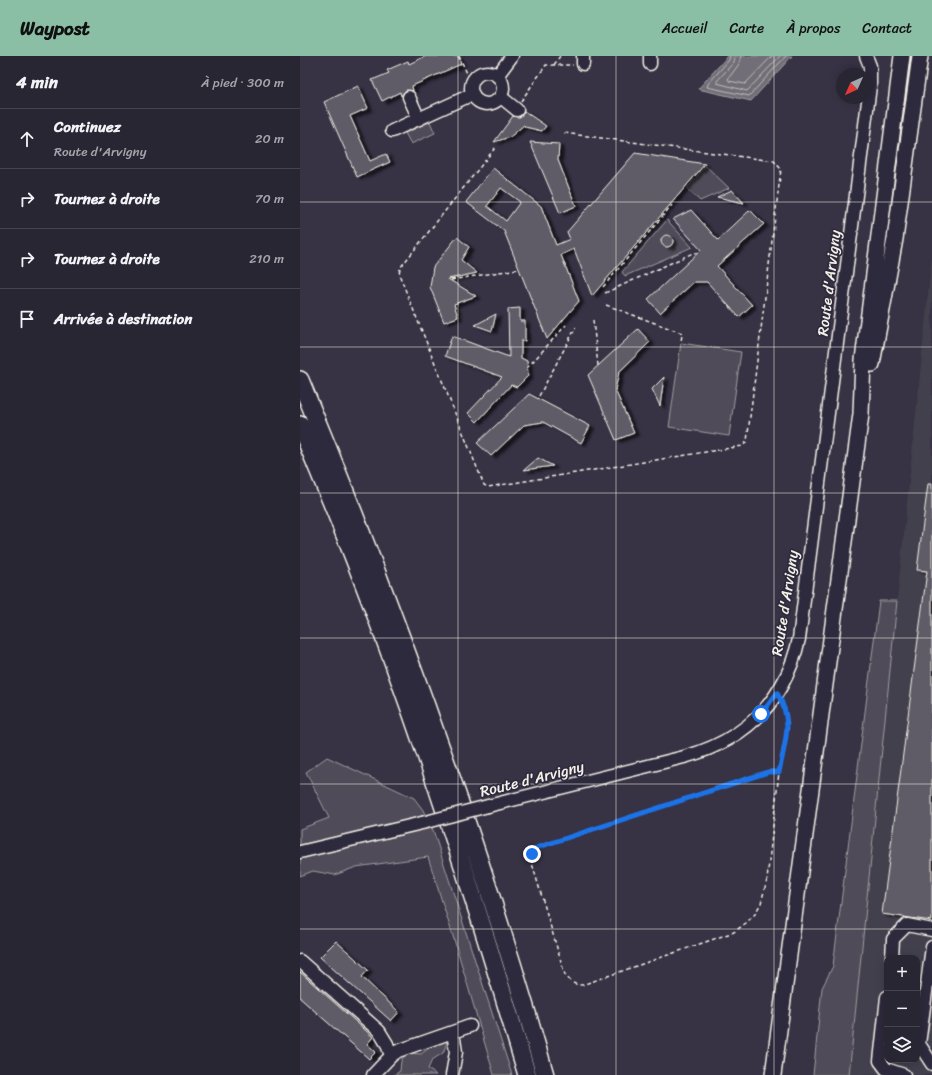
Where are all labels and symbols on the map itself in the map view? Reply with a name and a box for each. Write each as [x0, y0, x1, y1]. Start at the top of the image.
north arrow [836, 68, 872, 104]
street label: Route d'Arvigny [810, 228, 848, 337]
street label: Route d'Arvigny [764, 548, 806, 658]
route start [752, 705, 770, 723]
street label: Route d'Arvigny [477, 753, 587, 805]
route end [523, 845, 541, 863]

